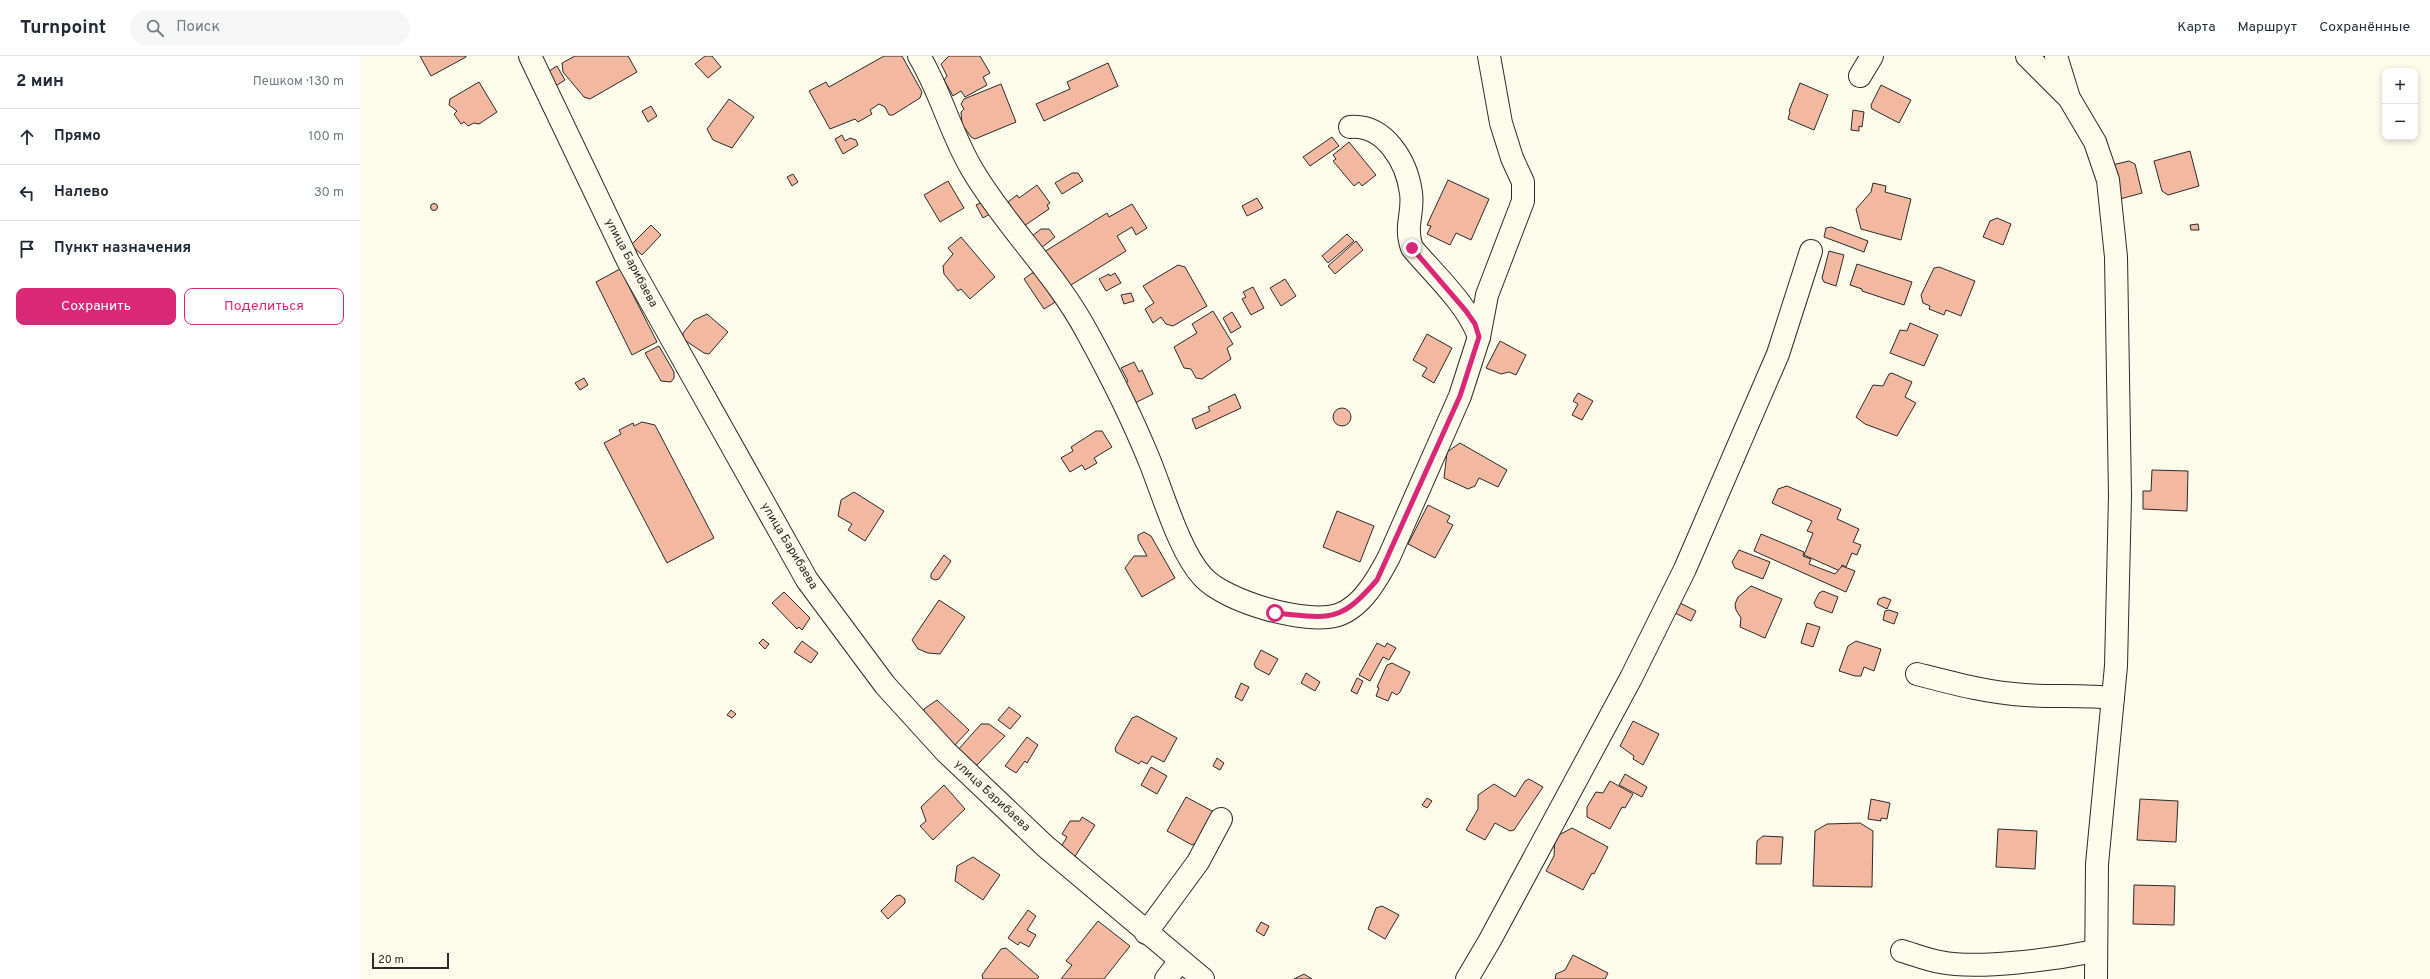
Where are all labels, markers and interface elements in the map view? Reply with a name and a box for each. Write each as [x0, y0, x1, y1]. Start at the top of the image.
search box [130, 10, 410, 46]
text: Turnpoint [20, 16, 106, 40]
icon: search [144, 17, 166, 39]
text: Поиск [176, 18, 220, 37]
text: Карта [2177, 19, 2216, 36]
text: Маршрут [2238, 19, 2297, 36]
text: Сохранённые [2319, 19, 2410, 36]
map controls [2382, 68, 2418, 140]
button: + [2382, 68, 2418, 104]
text: 2 мин [16, 71, 64, 93]
text: Пешком · 130 m [253, 74, 344, 90]
button: − [2382, 104, 2418, 140]
icon: ahead [16, 126, 38, 148]
text: Прямо [54, 127, 101, 146]
text: 100 m [308, 129, 344, 145]
icon: left [16, 182, 38, 204]
text: Налево [54, 183, 109, 202]
text: 30 m [314, 185, 344, 201]
street label: улица Барибаева [601, 216, 661, 310]
icon: arrive [16, 238, 38, 260]
text: Пункт назначения [54, 239, 191, 258]
route end [1403, 239, 1421, 257]
button: Сохранить [16, 288, 176, 325]
button: Поделиться [184, 288, 344, 325]
street label: улица Барибаева [757, 500, 821, 592]
route start [1266, 604, 1284, 622]
street label: улица Барибаева [950, 757, 1034, 835]
scale bar [372, 951, 449, 970]
text: 20 m [378, 953, 404, 967]

